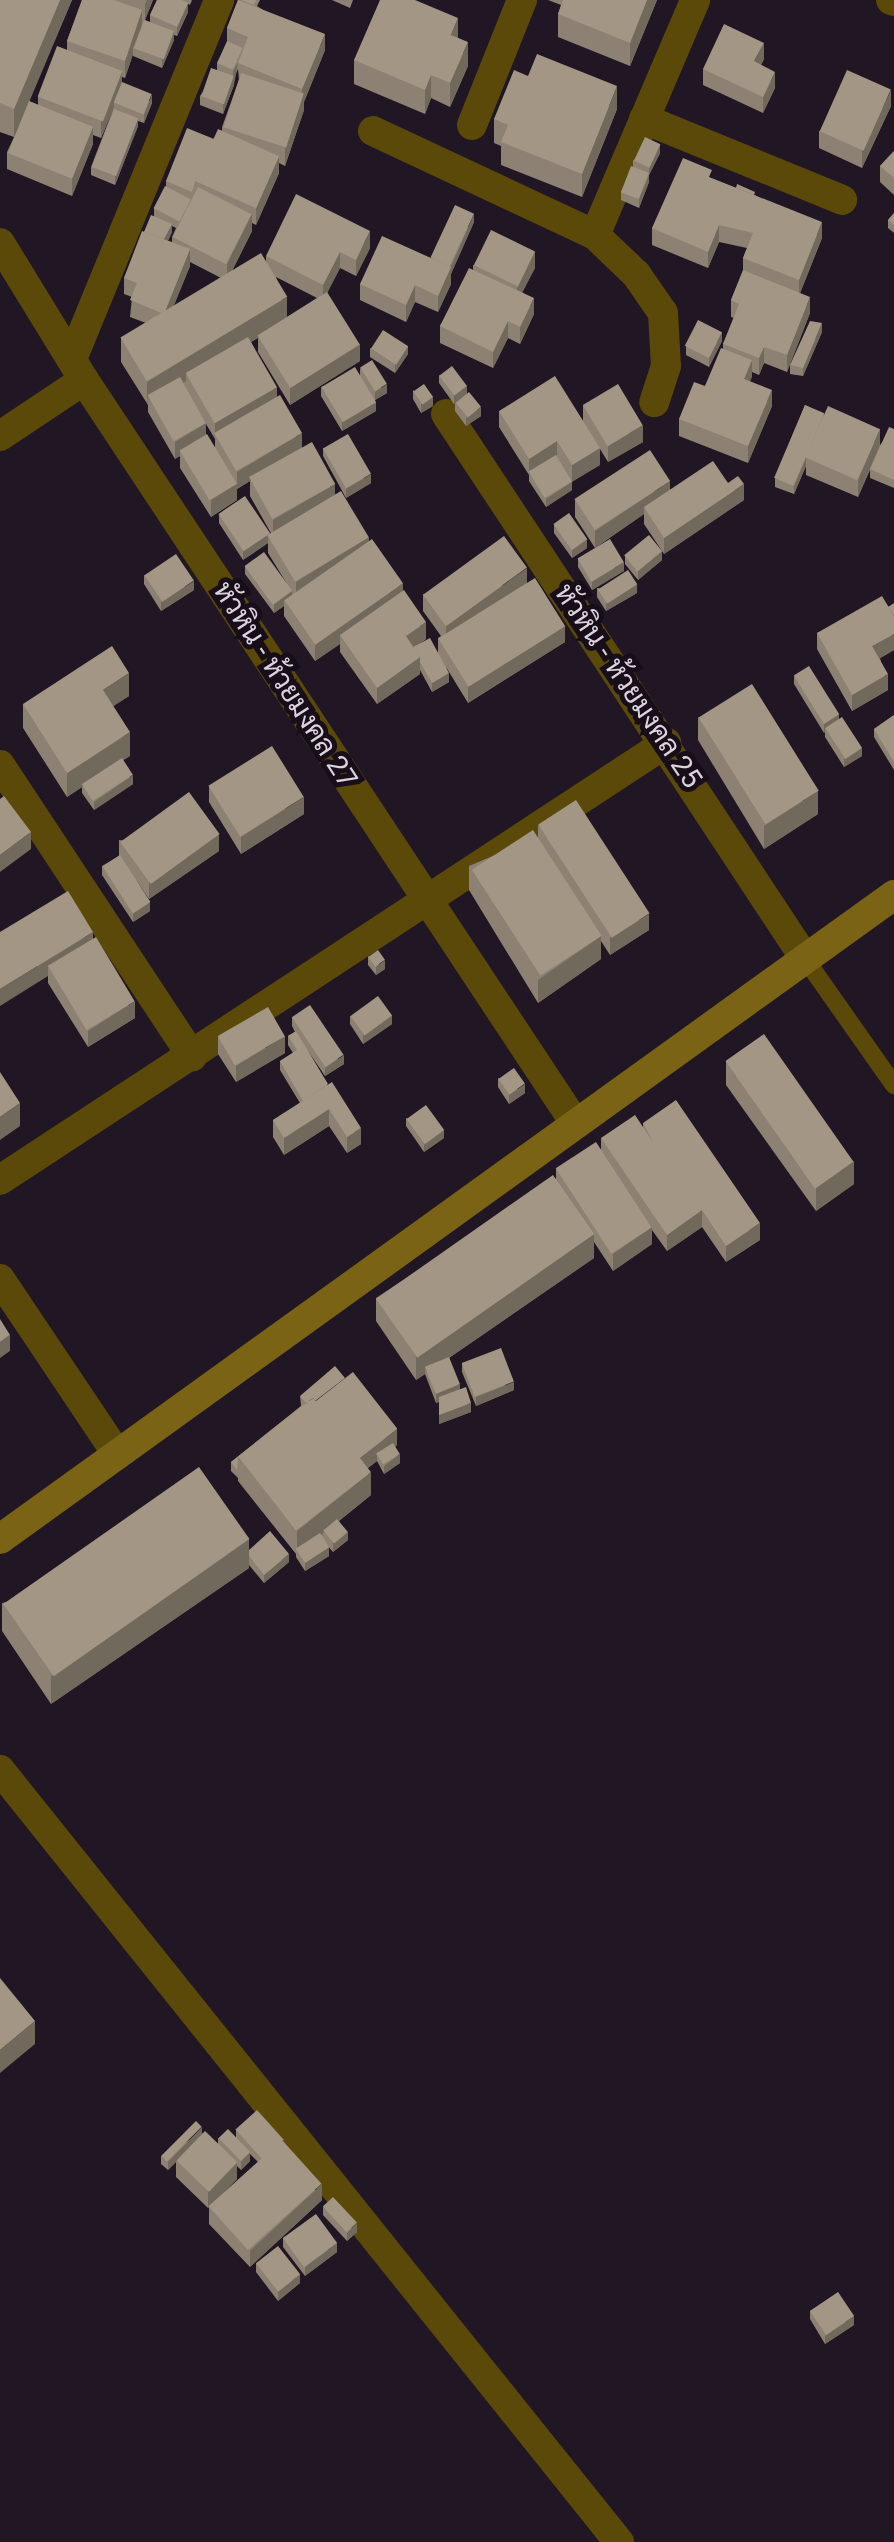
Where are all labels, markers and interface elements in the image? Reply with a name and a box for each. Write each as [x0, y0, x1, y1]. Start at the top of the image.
street label: หัวหิน - ห้วยมงคล 27 [206, 576, 364, 794]
street label: หัวหิน - ห้วยมงคล 25 [547, 578, 709, 794]

